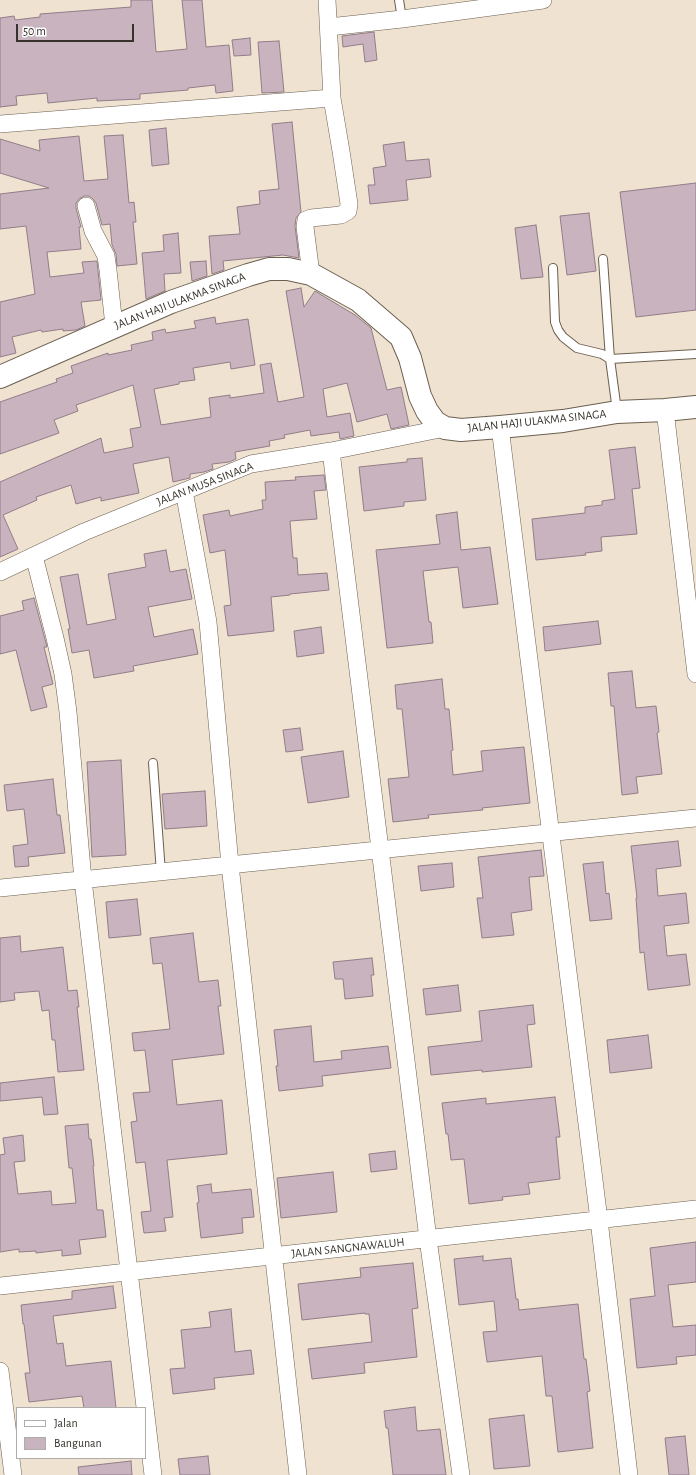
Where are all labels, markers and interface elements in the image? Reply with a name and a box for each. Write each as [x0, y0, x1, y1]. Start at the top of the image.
scale bar [18, 16, 136, 42]
text: 50 m [23, 25, 46, 37]
street label: JALAN HAJI ULAKMA SINAGA [112, 269, 248, 333]
street label: JALAN HAJI ULAKMA SINAGA [467, 407, 607, 435]
street label: JALAN MUSA SINAGA [155, 459, 255, 509]
street label: JALAN SANGNAWALUH [291, 1235, 405, 1261]
legend [16, 1407, 146, 1459]
text: Jalan [54, 1417, 78, 1429]
text: Bangunan [54, 1437, 102, 1449]

